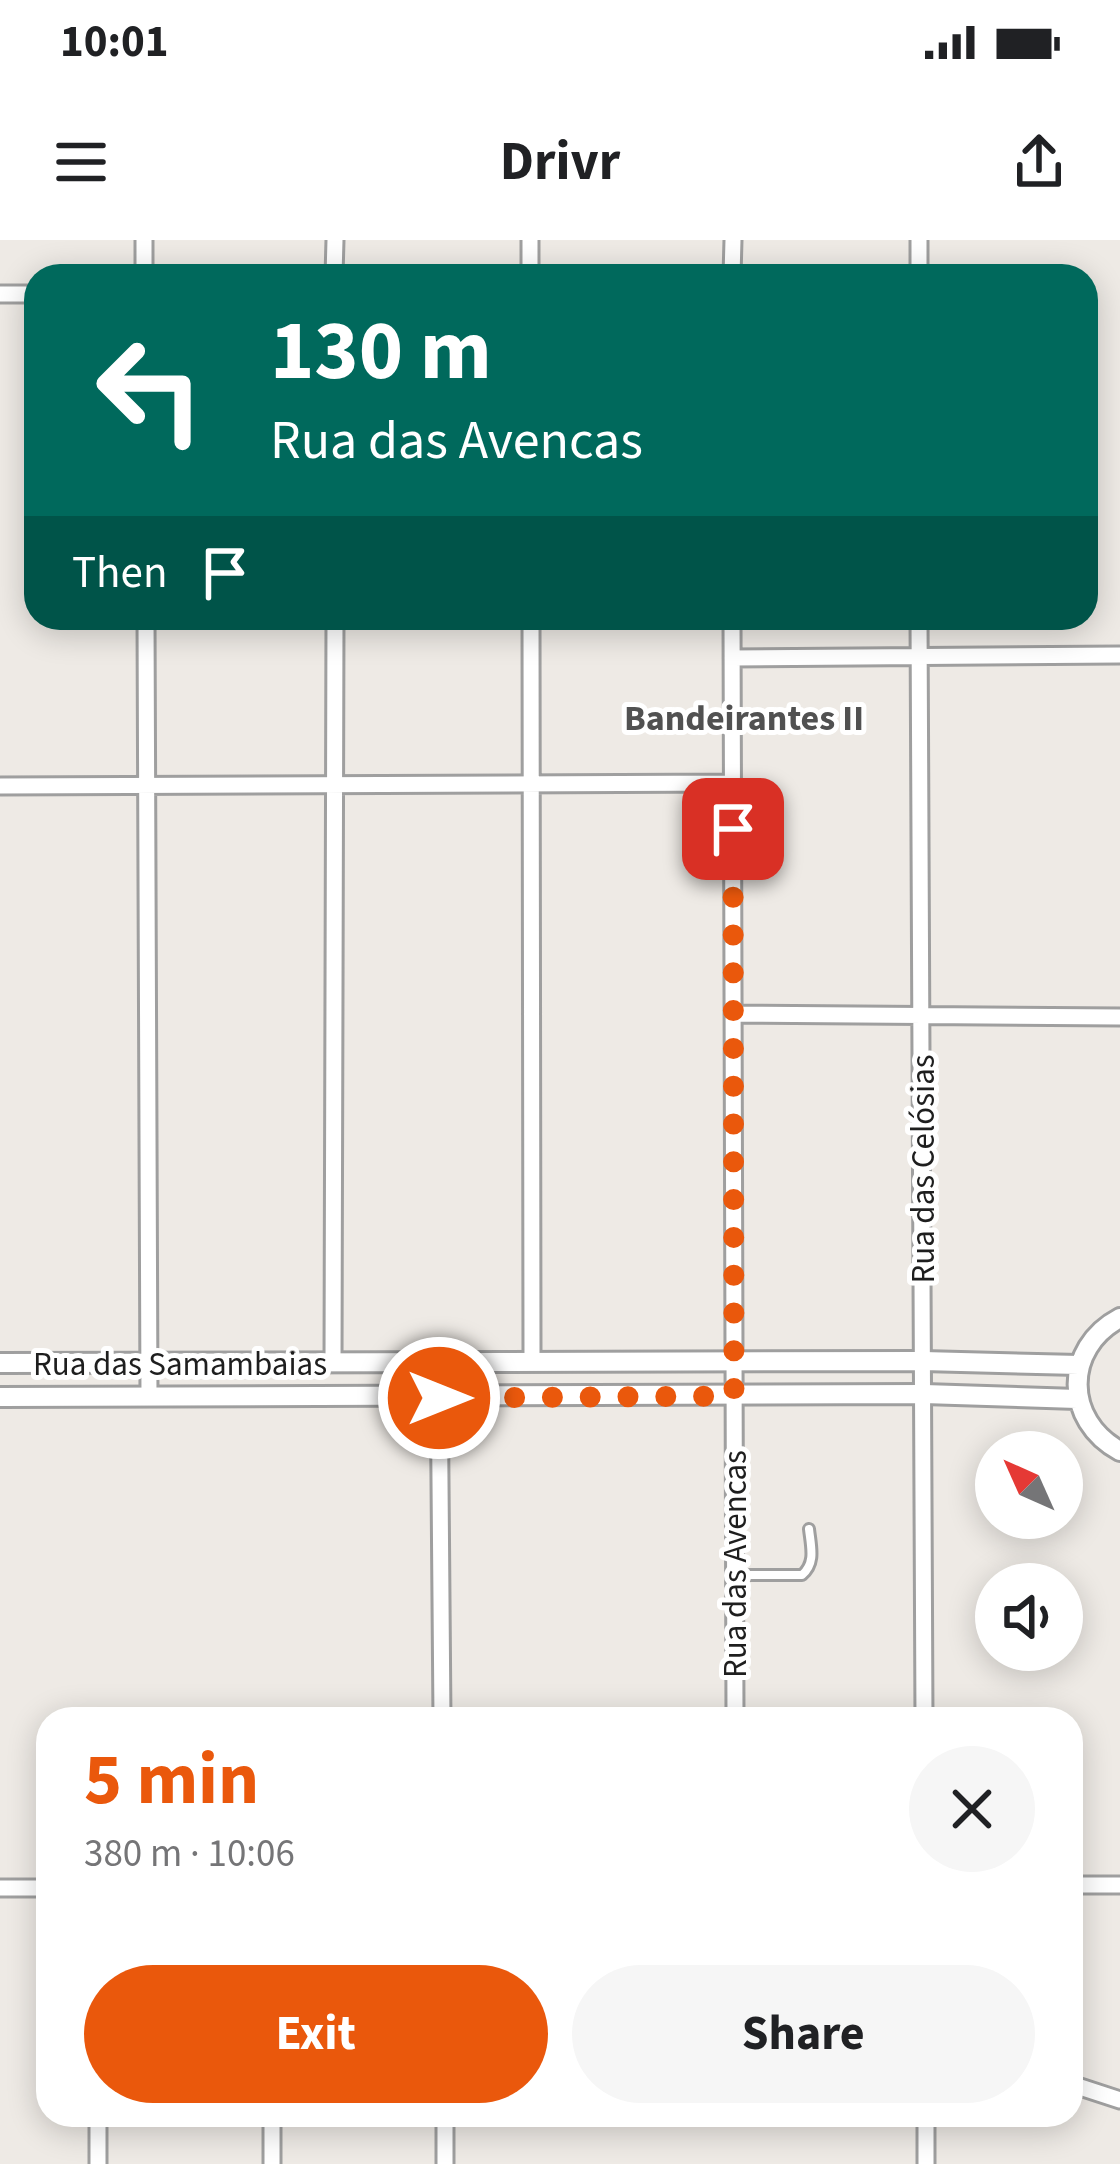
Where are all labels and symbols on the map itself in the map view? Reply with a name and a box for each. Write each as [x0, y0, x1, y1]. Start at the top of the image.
district label: Bandeirantes II [624, 693, 864, 744]
pin [682, 778, 784, 880]
street label: Rua das Celósias [900, 1054, 947, 1284]
position arrow [376, 1335, 502, 1461]
street label: Rua das Samambaias [33, 1341, 327, 1388]
north arrow [975, 1431, 1083, 1539]
street label: Rua das Avencas [712, 1450, 759, 1678]

